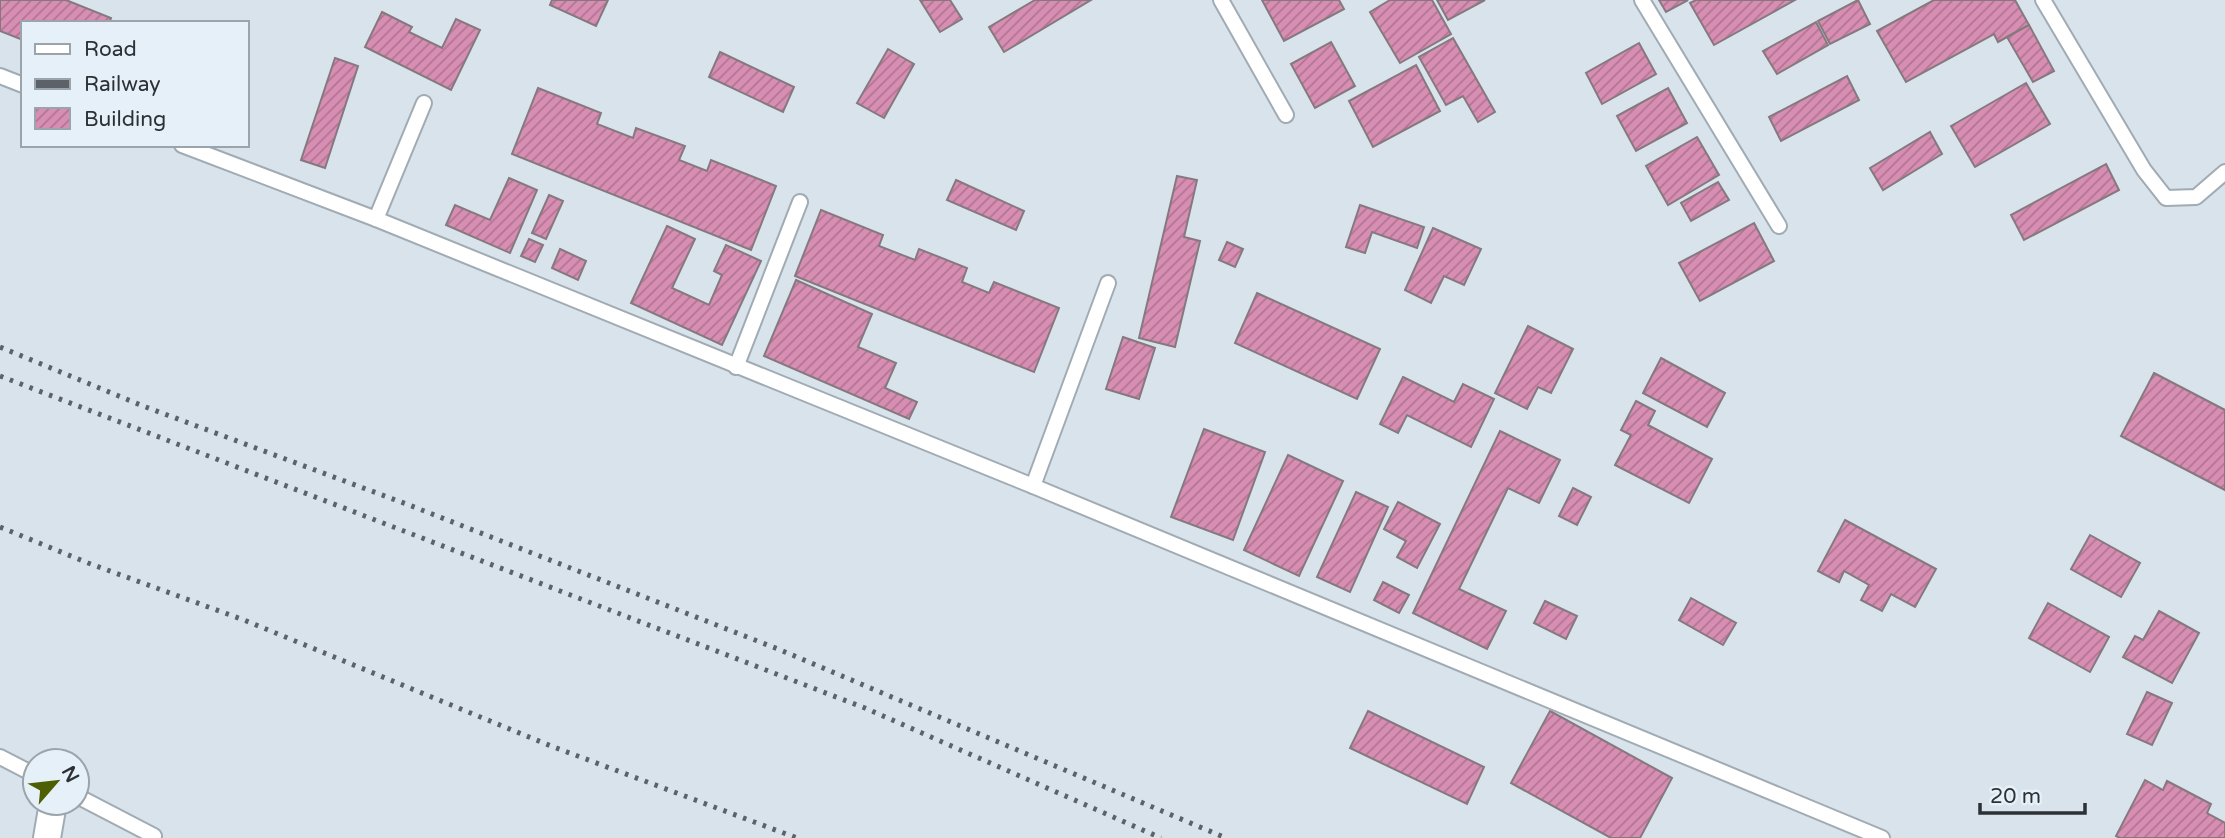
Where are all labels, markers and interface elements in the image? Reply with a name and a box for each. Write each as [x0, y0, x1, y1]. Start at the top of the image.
legend [21, 21, 248, 147]
text: Road [84, 37, 137, 62]
text: Railway [84, 72, 161, 97]
text: Building [84, 107, 166, 132]
north arrow [21, 747, 91, 817]
text: N [57, 763, 83, 786]
scale bar [1980, 772, 2085, 816]
text: 20 m [1990, 784, 2041, 809]

